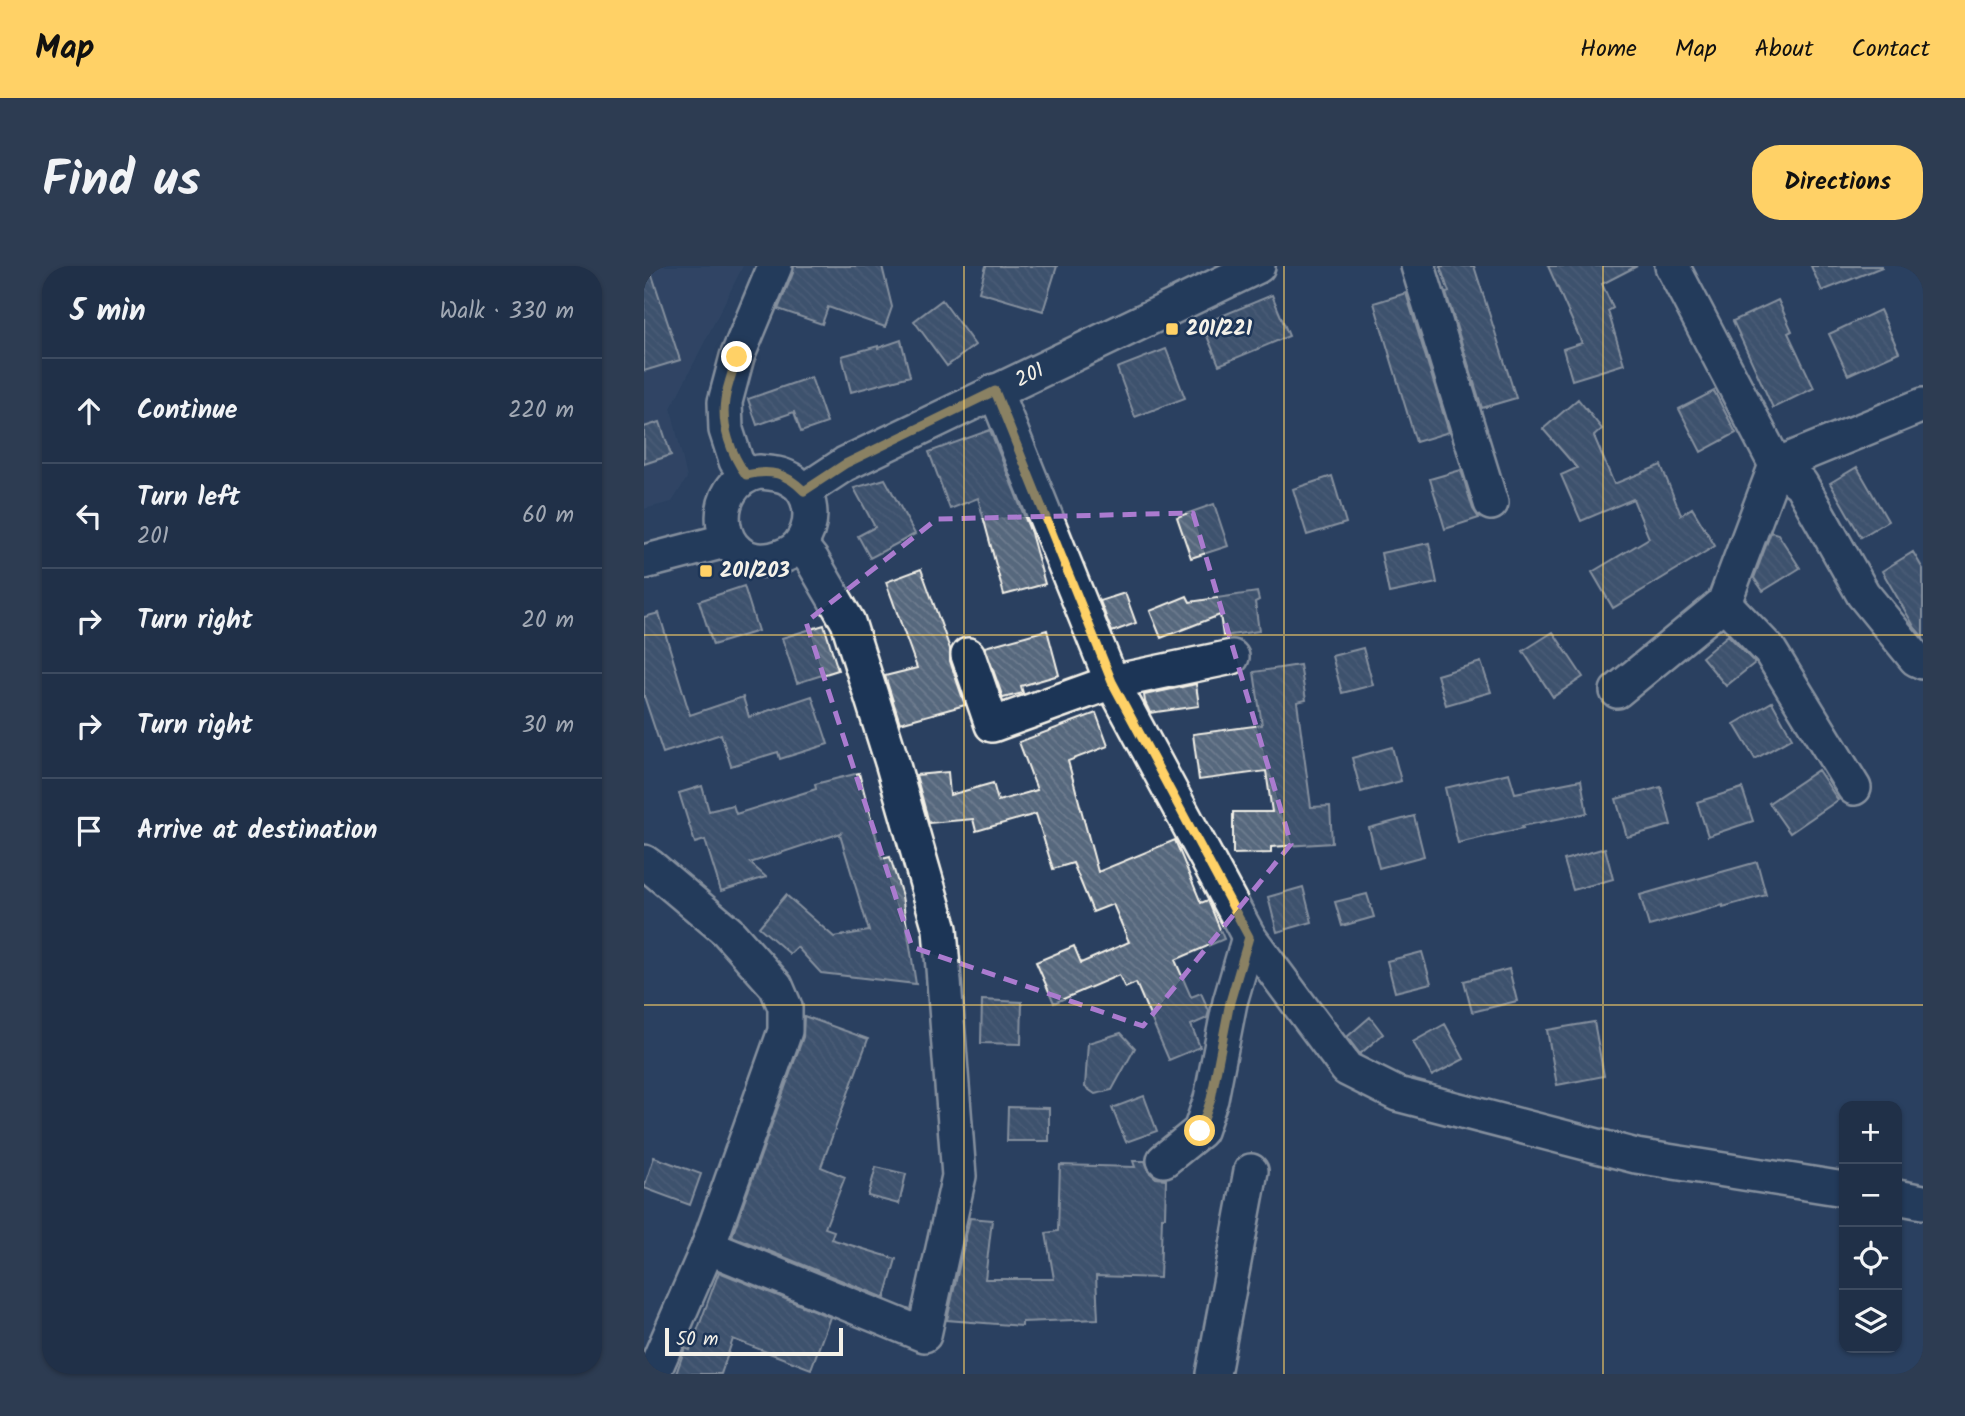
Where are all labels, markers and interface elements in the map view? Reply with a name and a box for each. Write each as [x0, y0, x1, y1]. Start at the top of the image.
text: Map [35, 23, 95, 76]
text: Home [1580, 30, 1637, 69]
text: Map [1675, 30, 1717, 69]
text: About [1755, 30, 1813, 69]
text: Contact [1851, 30, 1930, 69]
text: Find us [42, 143, 200, 221]
button: Directions [1752, 145, 1923, 220]
text: 5 min [70, 288, 146, 336]
text: Walk · 330 m [440, 294, 574, 330]
place label: 201/221 [1186, 313, 1253, 346]
marker: 201/221 [1164, 321, 1180, 337]
route end [721, 341, 752, 372]
street label: 201 [1009, 354, 1050, 397]
text: Continue [137, 390, 238, 432]
icon: ahead [70, 392, 108, 430]
text: 220 m [508, 393, 574, 429]
text: Turn left [137, 477, 240, 519]
icon: left [70, 497, 108, 535]
text: 60 m [522, 498, 574, 534]
text: 201 [137, 519, 169, 555]
place label: 201/203 [720, 555, 790, 588]
marker: 201/203 [698, 563, 714, 579]
text: Turn right [137, 600, 253, 642]
icon: right [70, 602, 108, 640]
text: 20 m [522, 603, 574, 639]
text: Turn right [137, 705, 253, 747]
icon: right [70, 707, 108, 745]
text: 30 m [522, 708, 574, 744]
text: Arrive at destination [137, 810, 377, 852]
icon: arrive [70, 812, 108, 850]
map controls [1839, 1101, 1902, 1353]
button: + [1839, 1101, 1902, 1164]
route start [1184, 1115, 1215, 1146]
button: − [1839, 1164, 1902, 1227]
button: locate [1839, 1227, 1902, 1290]
button: layers [1839, 1290, 1902, 1353]
scale bar [665, 1325, 844, 1357]
text: 50 m [676, 1325, 718, 1355]

